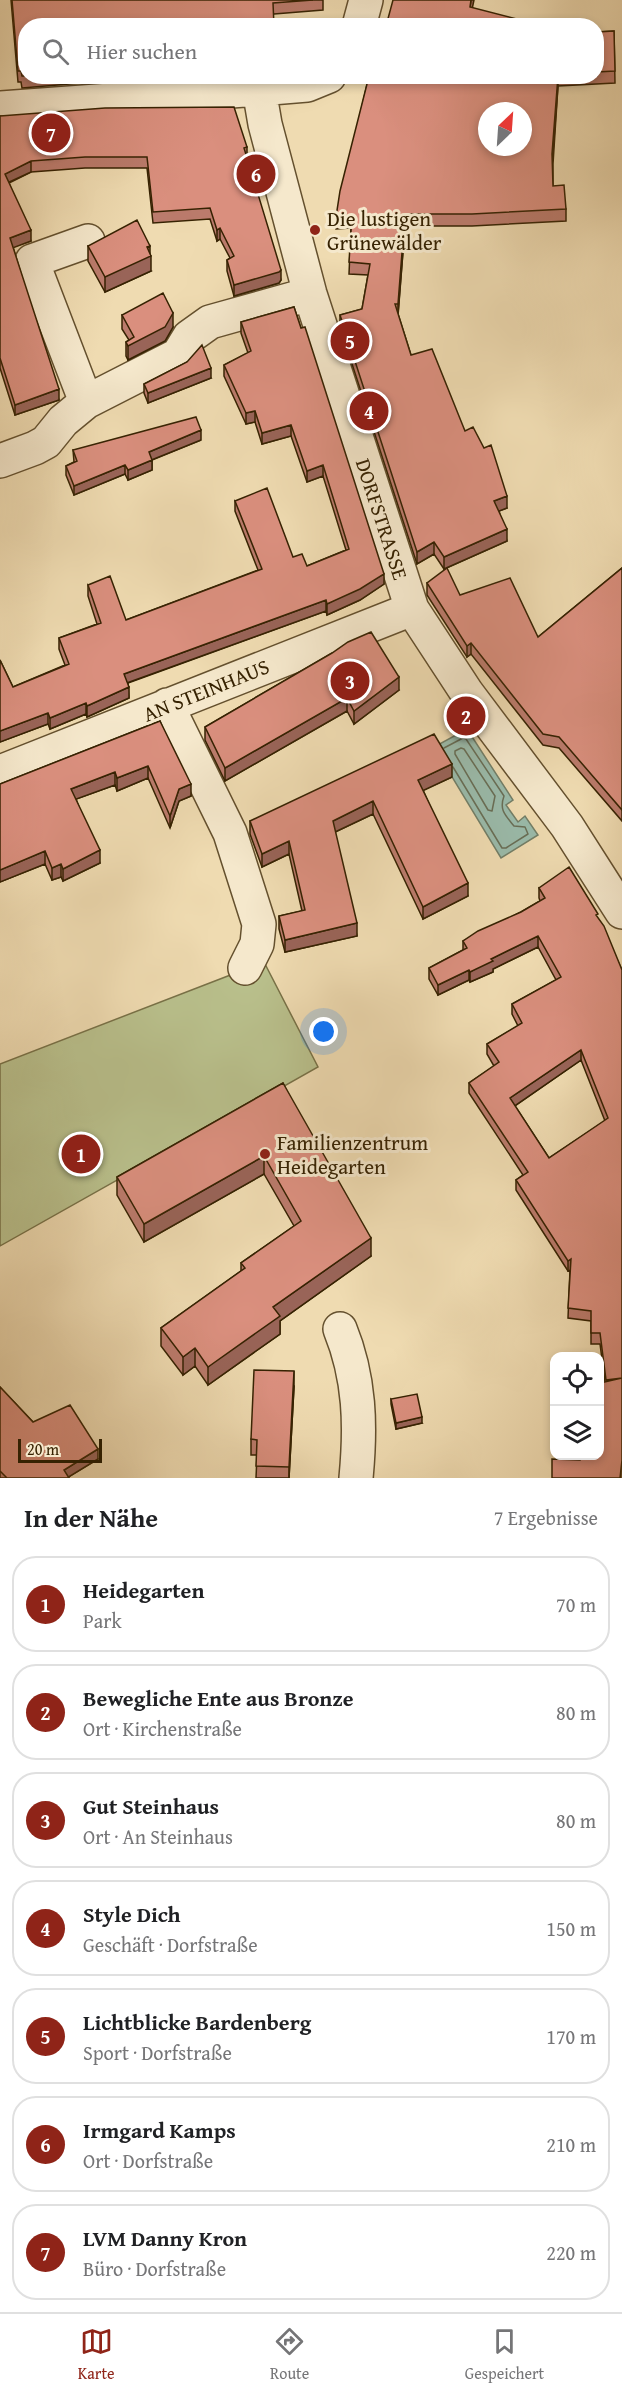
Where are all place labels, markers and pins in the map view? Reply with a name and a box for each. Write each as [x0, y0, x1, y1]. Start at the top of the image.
pin: 7 [32, 110, 70, 156]
pin: 6 [236, 152, 276, 196]
place label: Die lustigen Grünewälder [327, 203, 442, 258]
marker: Die lustigen Grünewälder [308, 223, 322, 237]
pin: 5 [330, 318, 370, 364]
pin: 4 [350, 388, 388, 434]
pin: 3 [330, 658, 370, 704]
pin: 2 [446, 694, 486, 738]
place label: Familienzentrum Heidegarten [277, 1127, 428, 1182]
pin: 1 [62, 1132, 100, 1176]
marker: Familienzentrum Heidegarten [258, 1147, 272, 1161]

